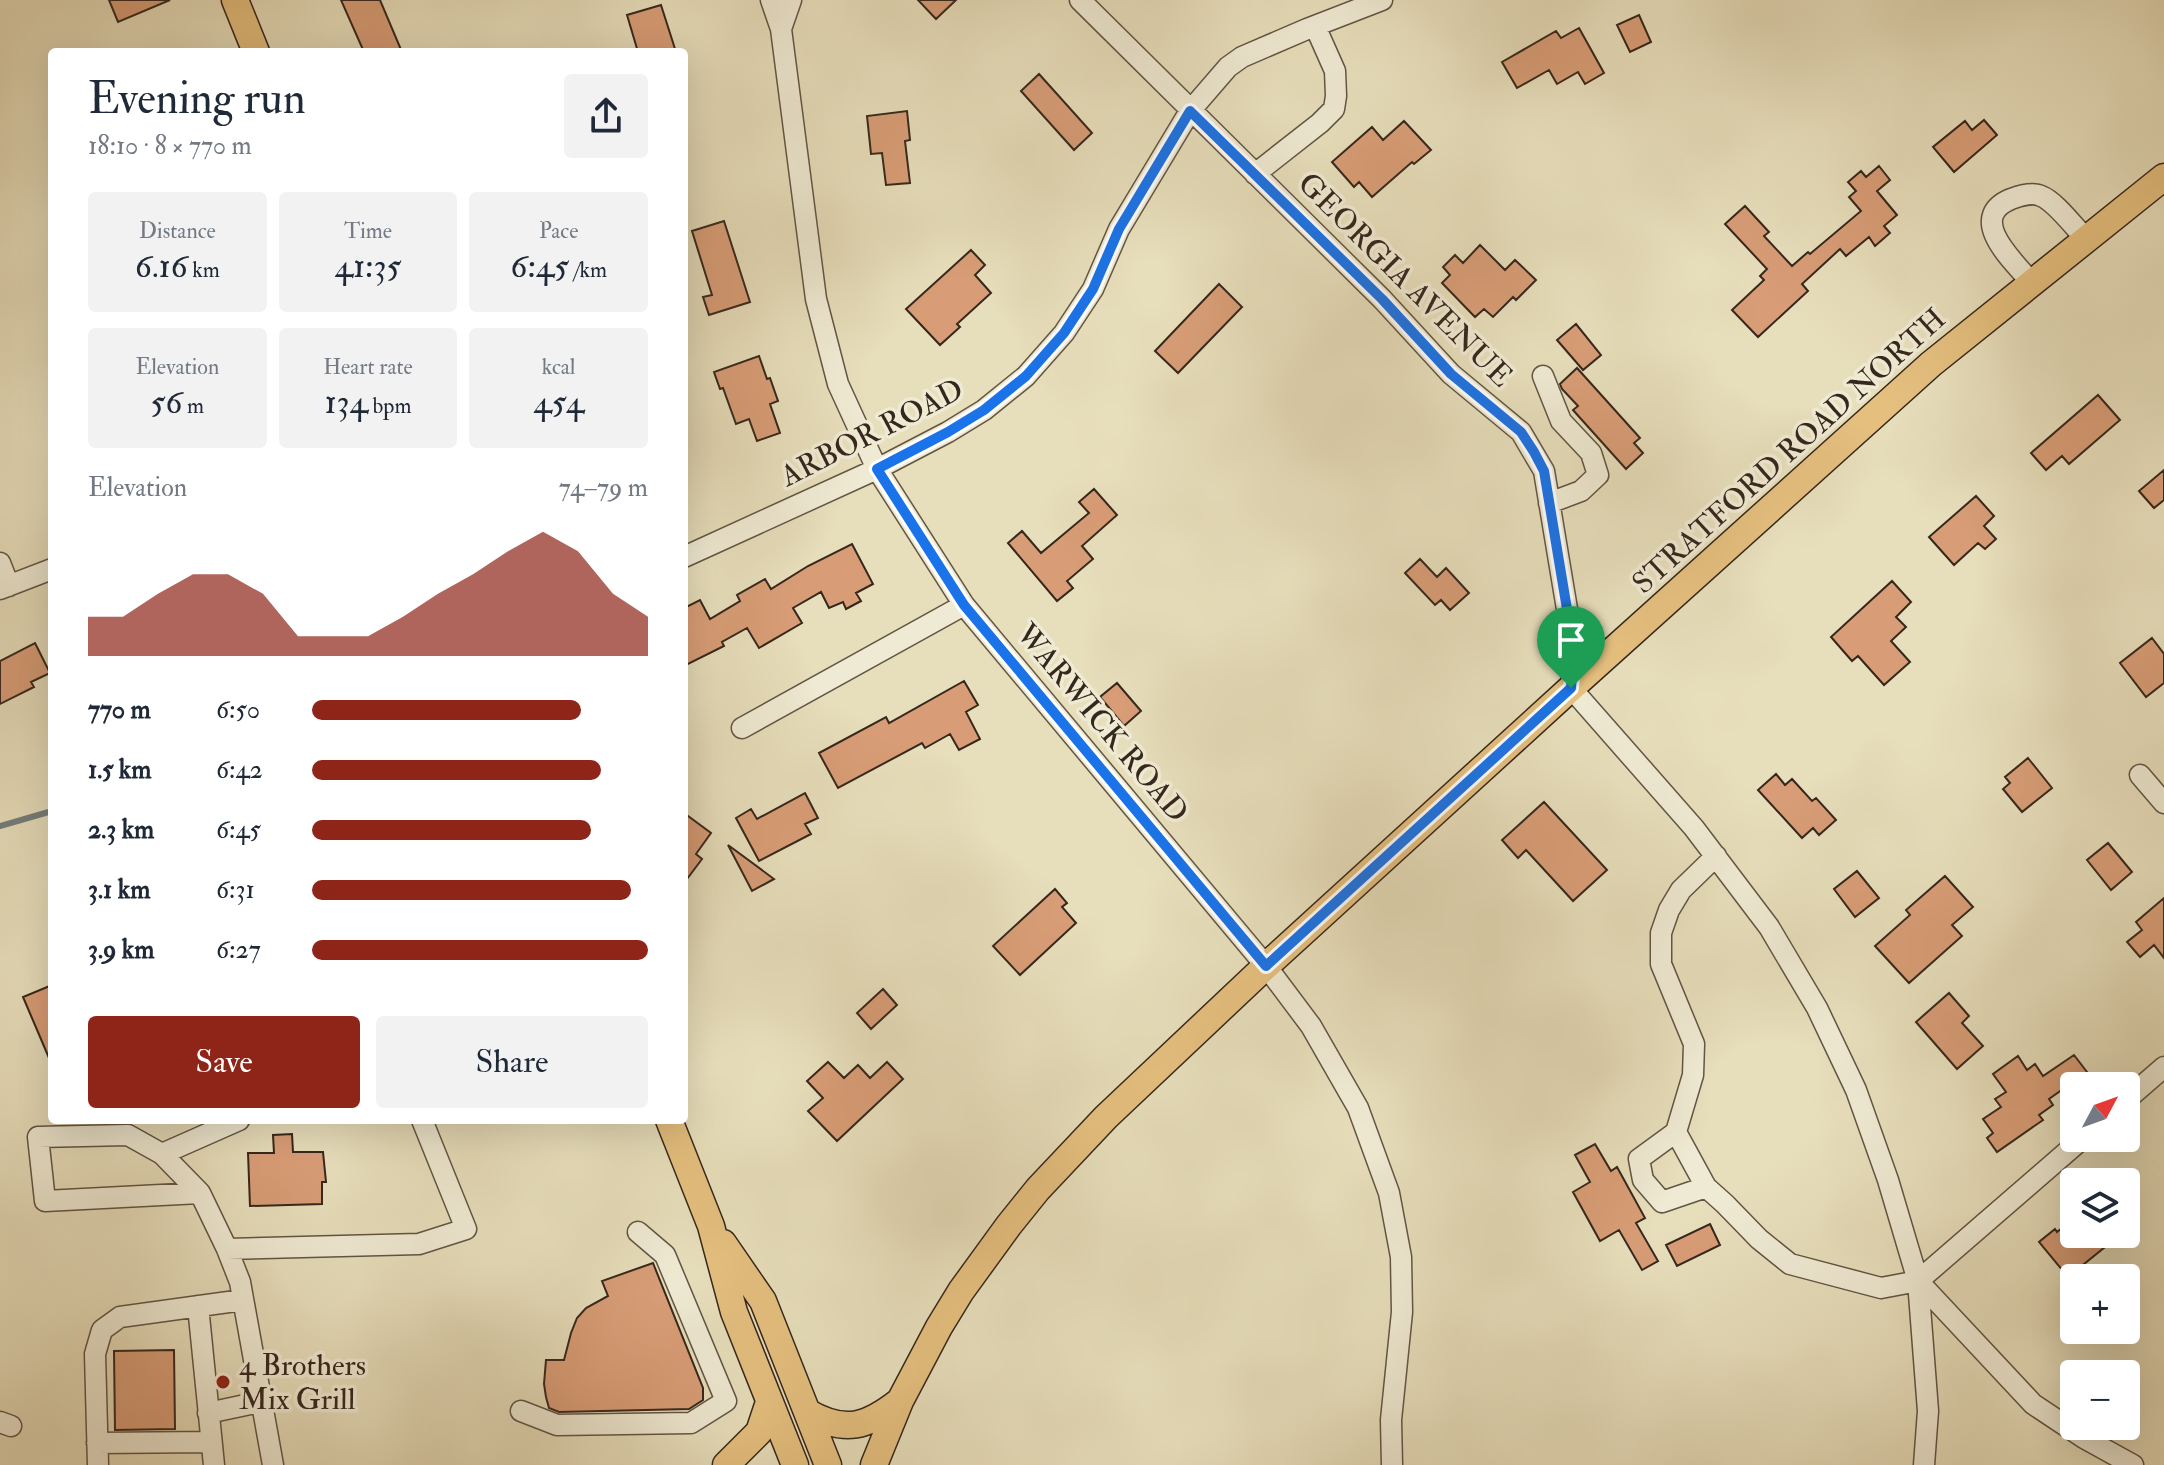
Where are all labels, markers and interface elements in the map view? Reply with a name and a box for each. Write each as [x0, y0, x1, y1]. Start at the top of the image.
text: Evening run [88, 72, 306, 127]
button: share [564, 74, 648, 158]
text: 18:10 · 8 × 770 m [88, 130, 252, 162]
street label: GEORGIA AVENUE [1290, 165, 1520, 395]
text: Distance [139, 217, 216, 245]
text: Time [344, 217, 392, 245]
text: Pace [539, 217, 578, 245]
text: 6.16 [135, 245, 188, 288]
text: 41:35 [335, 245, 401, 288]
text: 6:45 [510, 245, 569, 288]
text: km [188, 256, 220, 284]
text: /km [569, 256, 607, 284]
street label: STRATFORD ROAD NORTH [1625, 300, 1953, 602]
text: Elevation [135, 353, 219, 381]
text: Heart rate [323, 353, 413, 381]
text: kcal [542, 353, 576, 381]
street label: ARBOR ROAD [773, 371, 970, 495]
text: 56 [150, 381, 182, 424]
text: 134 [324, 381, 368, 424]
text: 454 [533, 381, 584, 424]
text: m [182, 392, 204, 420]
text: bpm [368, 392, 412, 420]
text: Elevation [88, 472, 187, 504]
text: 74–79 m [559, 472, 648, 504]
pin [1537, 606, 1605, 688]
street label: WARWICK ROAD [1007, 615, 1196, 830]
icon: arrive [1549, 618, 1593, 662]
text: 770 m [88, 694, 151, 726]
text: 6:50 [216, 694, 260, 726]
text: 1.5 km [88, 754, 151, 786]
text: 6:42 [216, 754, 263, 786]
text: 2.3 km [88, 814, 154, 846]
text: 6:45 [216, 814, 261, 846]
text: 3.1 km [88, 874, 150, 906]
text: 6:31 [216, 874, 255, 906]
text: 3.9 km [88, 934, 154, 966]
text: 6:27 [216, 934, 261, 966]
button: Save [88, 1016, 360, 1108]
button: Share [376, 1016, 648, 1108]
north arrow [2060, 1072, 2140, 1152]
map controls [2060, 1072, 2140, 1440]
button: layers [2060, 1168, 2140, 1248]
button: + [2060, 1264, 2140, 1344]
place label: 4 Brothers Mix Grill [239, 1347, 366, 1418]
button: − [2060, 1360, 2140, 1440]
marker: 4 Brothers Mix Grill [214, 1373, 232, 1391]

